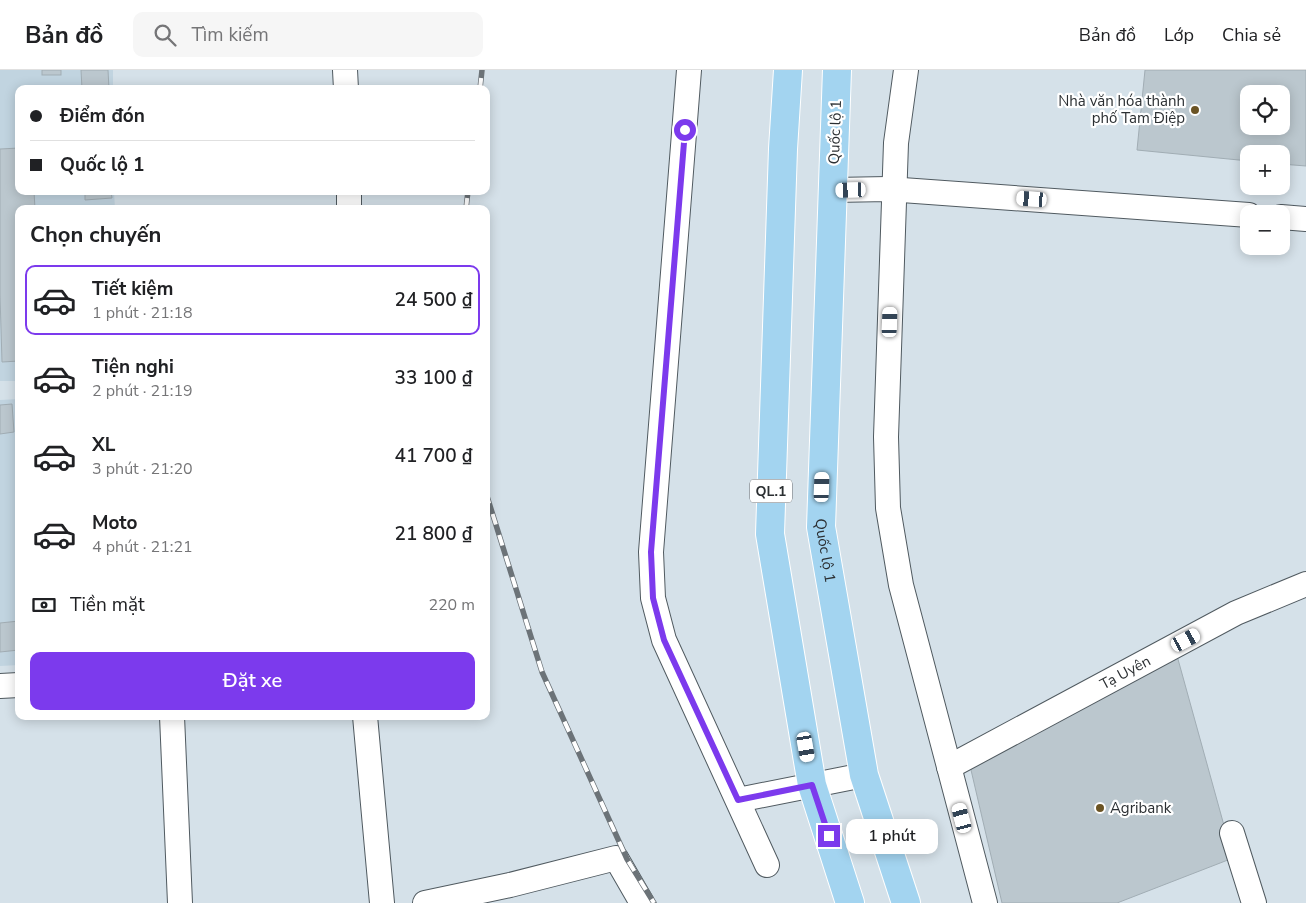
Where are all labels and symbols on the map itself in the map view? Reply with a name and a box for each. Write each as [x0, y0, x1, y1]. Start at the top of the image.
place label: Nhà văn hóa thành phố Tam Điệp [1058, 91, 1185, 128]
street label: Quốc lộ 1 [824, 99, 846, 165]
marker: Nhà văn hóa thành phố Tam Điệp [1189, 104, 1201, 116]
route start [674, 119, 696, 141]
car [835, 182, 866, 198]
car [1016, 190, 1047, 208]
car [881, 307, 898, 337]
car [813, 472, 830, 502]
road number: QL.1 [750, 480, 792, 502]
street label: Quốc lộ 1 [811, 518, 840, 584]
car [1169, 626, 1202, 654]
street label: Tạ Uyên [1096, 651, 1154, 694]
car [796, 731, 815, 763]
place label: Agribank [1110, 798, 1172, 818]
car [950, 802, 973, 834]
marker: Agribank [1094, 802, 1106, 814]
callout: 1 phút [846, 818, 939, 854]
route end [818, 825, 840, 847]

